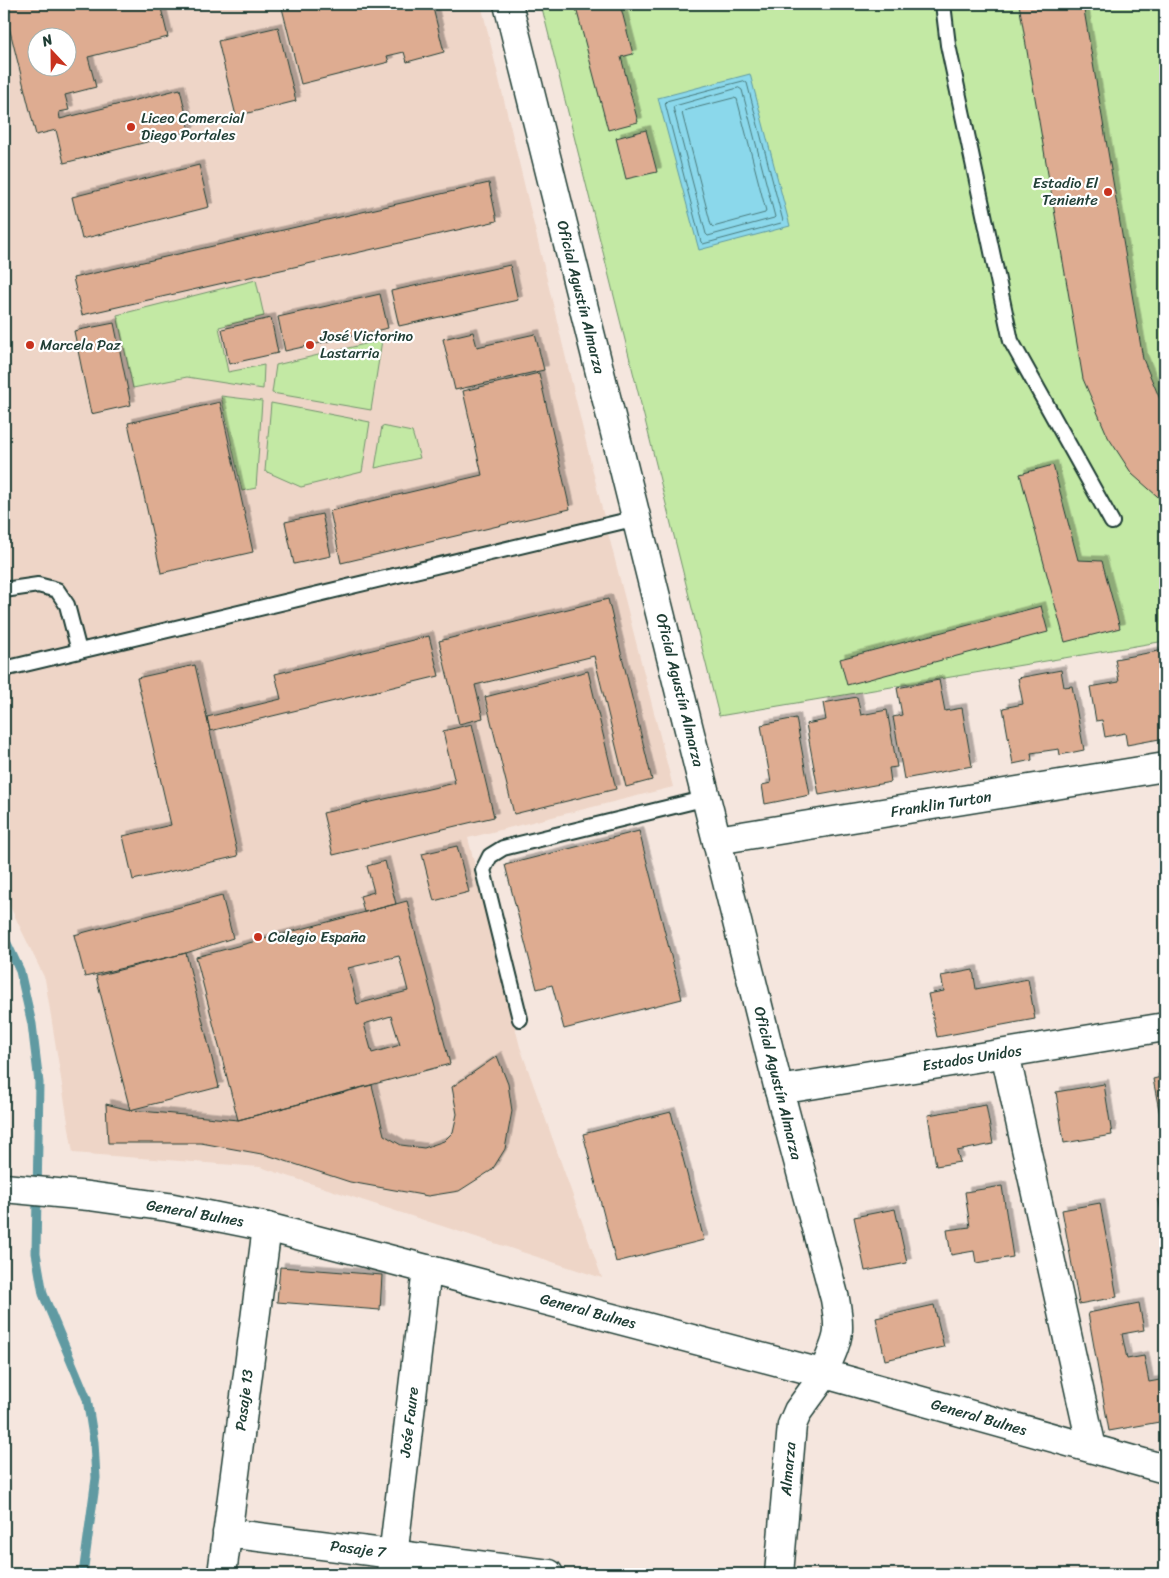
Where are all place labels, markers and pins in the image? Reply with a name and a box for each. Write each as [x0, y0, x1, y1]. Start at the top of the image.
place label: Liceo Comercial Diego Portales [141, 105, 245, 148]
marker: Liceo Comercial Diego Portales [125, 121, 137, 133]
place label: Estadio El Teniente [1033, 170, 1099, 213]
marker: Estadio El Teniente [1102, 186, 1114, 198]
place label: José Victorino Lastarria [319, 323, 414, 366]
place label: Marcela Paz [40, 332, 121, 358]
marker: Marcela Paz [24, 339, 36, 351]
marker: José Victorino Lastarria [304, 339, 316, 351]
place label: Colegio España [268, 924, 366, 950]
marker: Colegio España [252, 931, 264, 943]

